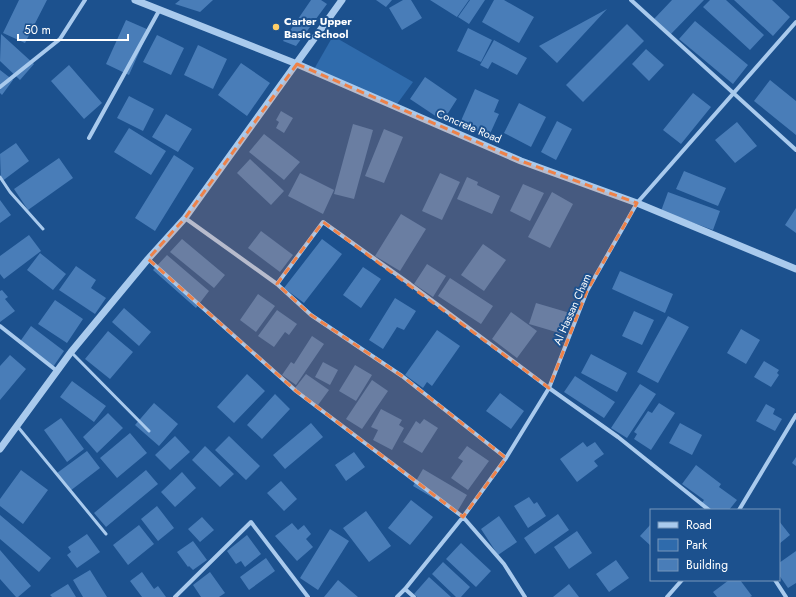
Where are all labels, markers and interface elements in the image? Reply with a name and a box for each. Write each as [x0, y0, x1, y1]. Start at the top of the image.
place label: Carter Upper Basic School [284, 13, 352, 42]
scale bar [18, 16, 128, 42]
text: 50 m [24, 21, 51, 39]
marker: Carter Upper Basic School [271, 22, 281, 32]
street label: Concrete Road [434, 105, 504, 147]
street label: Al Hassan Cham [549, 271, 595, 347]
legend [650, 509, 780, 581]
text: Road [686, 516, 712, 534]
text: Park [686, 536, 708, 554]
text: Building [686, 556, 728, 574]

